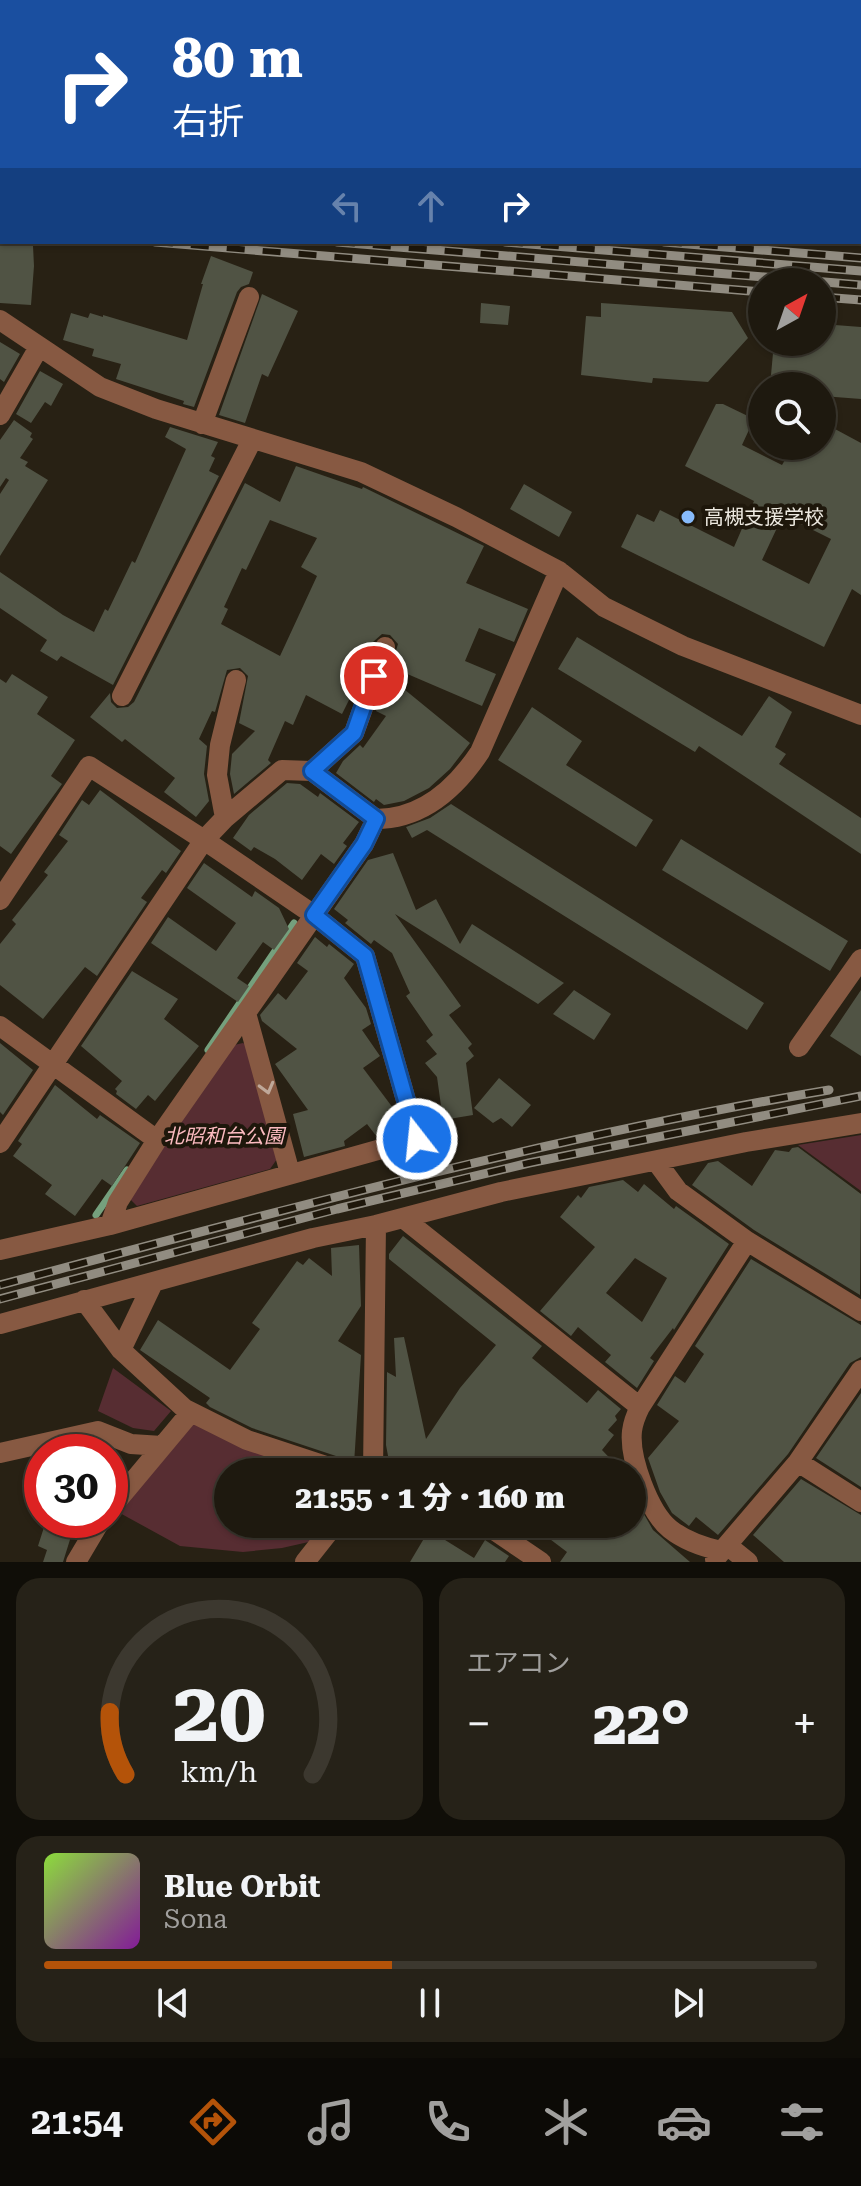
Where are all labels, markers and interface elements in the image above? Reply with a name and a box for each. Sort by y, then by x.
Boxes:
text: 80 m [172,25,303,91]
icon: right [40,32,144,136]
text: 右折 [172,101,244,143]
icon: left [325,184,369,228]
icon: ahead [409,184,453,228]
icon: right [493,184,537,228]
north arrow [748,268,836,356]
map controls [748,268,836,460]
button: search [748,372,836,460]
place label: 高槻支援学校 [704,505,824,529]
marker: 高槻支援学校 [679,508,697,526]
pin [340,642,408,710]
icon: arrive [352,654,396,698]
one-way arrow [258,1081,274,1095]
position arrow [375,1097,459,1181]
park label: 北昭和台公園 [164,1124,287,1148]
speed limit sign: 30 [24,1434,128,1538]
text: 21:55 · 1 分 · 160 m [295,1480,565,1515]
text: エアコン [467,1648,571,1678]
text: 20 [173,1664,266,1761]
text: 22° [593,1688,690,1759]
text: − [467,1698,491,1750]
text: + [792,1698,817,1750]
text: km/h [181,1755,258,1789]
text: Blue Orbit [164,1869,320,1904]
text: Sona [164,1904,227,1934]
icon: previous [151,1981,195,2025]
icon: pause [408,1981,452,2025]
icon: next [666,1981,710,2025]
icon: directions [185,2094,241,2150]
icon: music [303,2094,359,2150]
icon: phone [420,2094,476,2150]
icon: climate [538,2094,594,2150]
icon: car [656,2094,712,2150]
icon: filters [774,2094,830,2150]
text: 21:54 [31,2101,123,2143]

